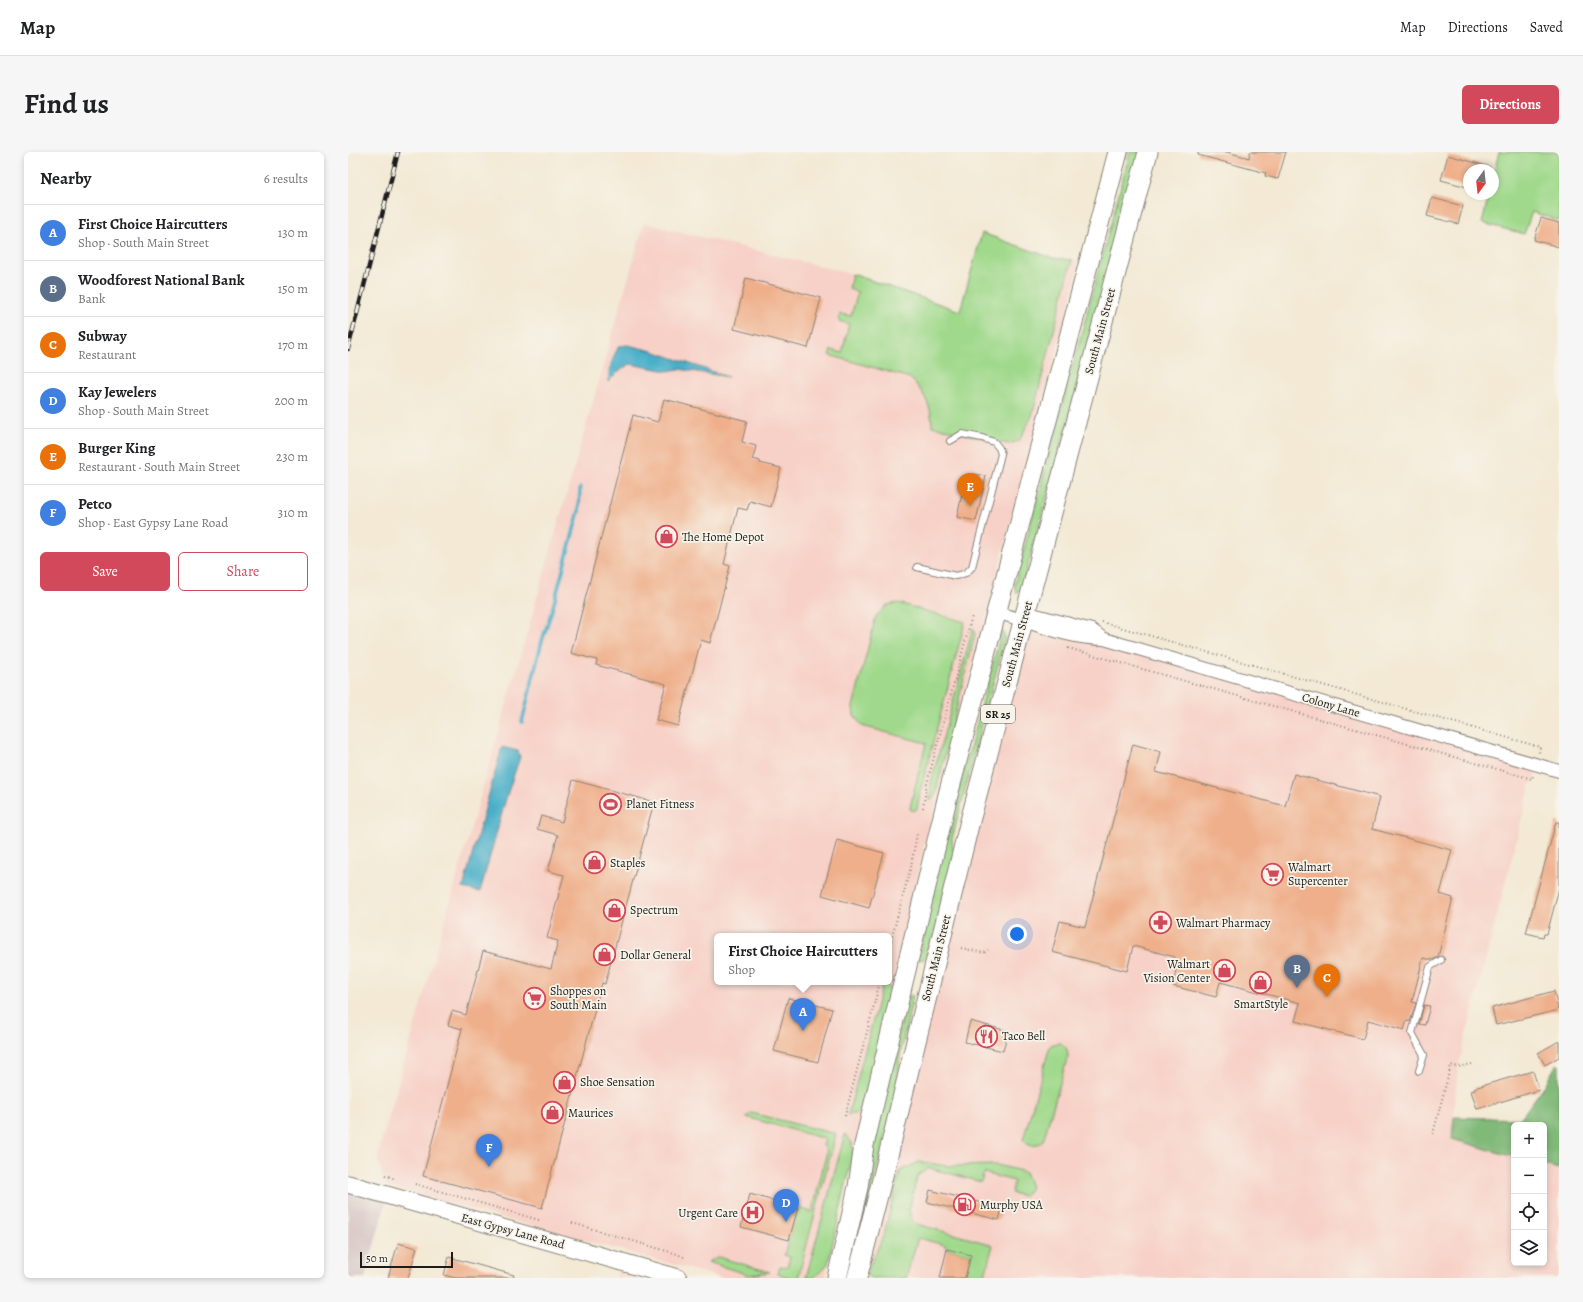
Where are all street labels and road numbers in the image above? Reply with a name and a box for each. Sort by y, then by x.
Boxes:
street label: South Main Street [1081,286,1119,376]
street label: South Main Street [998,599,1036,689]
street label: Colony Lane [1300,689,1362,721]
road number: SR 25 [981,705,1015,723]
street label: South Main Street [917,913,955,1003]
street label: East Gypsy Lane Road [459,1209,567,1253]

